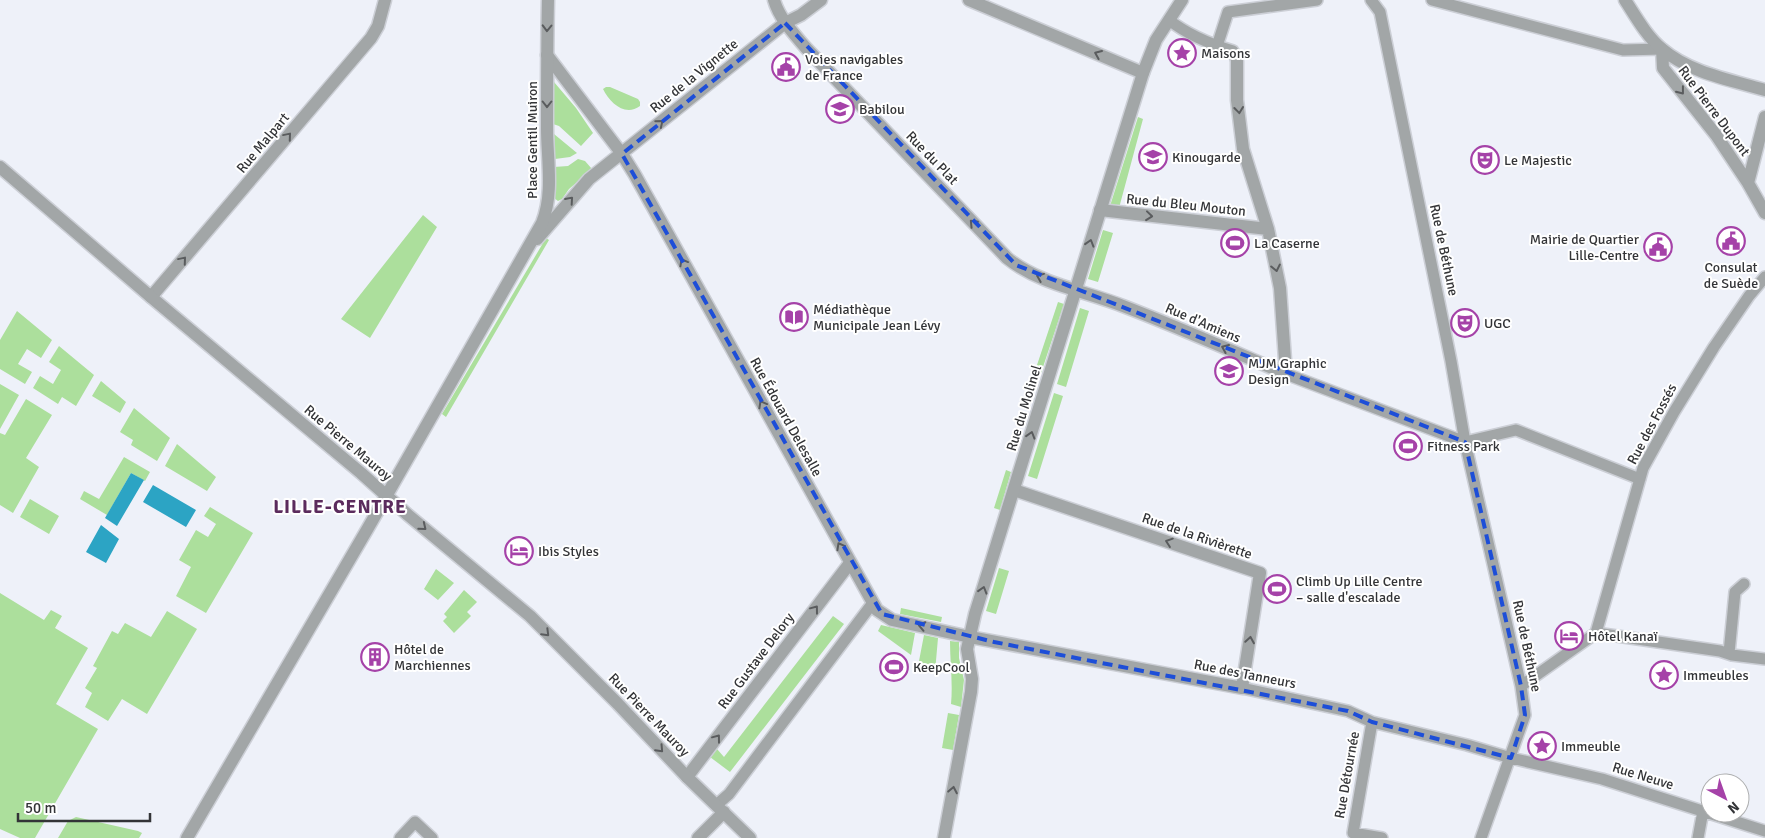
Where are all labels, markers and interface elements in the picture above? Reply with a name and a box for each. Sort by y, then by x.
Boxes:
one-way arrow [542,24,553,32]
street label: Rue de la Vignette [647,35,741,117]
place icon: Maisons [1167,38,1197,68]
place label: Maisons [1201,45,1250,62]
one-way arrow [1094,49,1103,60]
place label: Voies navigables de France [805,51,903,84]
public building icon: Voies navigables de France [771,52,801,82]
street label: Rue Pierre Dupont [1675,62,1754,160]
street label: Place Gentil Muiron [524,81,541,199]
one-way arrow [1676,86,1685,95]
school or university icon: Babilou [825,94,855,124]
one-way arrow [542,100,552,108]
place label: Babilou [859,101,905,118]
one-way arrow [1233,106,1244,114]
street label: Rue Malpart [233,109,293,176]
one-way arrow [654,121,663,129]
street label: Rue du Plat [902,128,962,188]
one-way arrow [282,133,291,142]
school or university icon: Kinougarde [1138,142,1168,172]
theatre icon: Le Majestic [1470,145,1500,175]
place label: Kinougarde [1172,149,1241,166]
place label: Le Majestic [1504,152,1572,169]
street label: Rue du Bleu Mouton [1125,190,1247,220]
one-way arrow [564,197,573,206]
street label: Rue de Béthune [1426,202,1462,298]
one-way arrow [1145,210,1153,221]
one-way arrow [970,219,979,228]
public building icon: Consulat de Suède [1716,226,1746,256]
sports icon: La Caserne [1220,228,1250,258]
place label: Mairie de Quartier Lille-Centre [1530,231,1640,264]
public building icon: Mairie de Quartier Lille-Centre [1643,232,1673,262]
place label: La Caserne [1254,235,1320,252]
one-way arrow [1085,239,1095,248]
one-way arrow [177,257,186,266]
one-way arrow [679,258,689,267]
place label: Consulat de Suède [1704,259,1758,292]
one-way arrow [1270,263,1280,272]
one-way arrow [1036,272,1044,282]
street label: Rue d'Amiens [1163,299,1243,347]
place label: Médiathèque Municipale Jean Lévy [813,301,941,334]
library icon: Médiathèque Municipale Jean Lévy [779,302,809,332]
theatre icon: UGC [1450,308,1480,338]
place label: UGC [1484,315,1511,332]
one-way arrow [1221,344,1230,355]
street label: Rue Édouard Delesalle [746,354,826,480]
place label: MJM Graphic Design [1248,355,1327,388]
school or university icon: MJM Graphic Design [1214,356,1244,386]
street label: Rue du Molinel [1003,363,1045,453]
street label: Rue des Fossés [1624,381,1680,467]
one-way arrow [758,400,768,409]
street label: Rue Pierre Mauroy [301,401,396,485]
one-way arrow [1025,431,1035,440]
sports icon: Fitness Park [1393,431,1423,461]
place label: Fitness Park [1427,438,1500,455]
district label: LILLE-CENTRE [273,495,407,519]
street label: Rue de la Rivièrette [1140,509,1254,563]
one-way arrow [417,522,426,531]
hotel icon: Ibis Styles [504,536,534,566]
one-way arrow [1166,538,1174,548]
one-way arrow [837,542,847,551]
place label: Ibis Styles [538,543,599,560]
place label: Climb Up Lille Centre – salle d'escalade [1296,573,1422,606]
sports icon: Climb Up Lille Centre – salle d'escalade [1262,574,1292,604]
one-way arrow [977,587,987,595]
street label: Rue de Béthune [1509,598,1545,694]
one-way arrow [809,606,817,615]
street label: Rue Gustave Delory [714,609,798,712]
hotel icon: Hôtel Kanaï [1554,621,1584,651]
one-way arrow [918,622,926,632]
one-way arrow [540,627,549,636]
place label: Hôtel Kanaï [1588,628,1658,645]
one-way arrow [1244,635,1254,644]
place label: Hôtel de Marchiennes [394,641,471,674]
building icon: Hôtel de Marchiennes [360,642,390,672]
sports icon: KeepCool [879,652,909,682]
street label: Rue des Tanneurs [1193,656,1297,692]
place label: KeepCool [913,659,970,676]
place icon: Immeubles [1649,660,1679,690]
place label: Immeubles [1683,667,1749,684]
street label: Rue Pierre Mauroy [605,670,693,761]
street label: Rue Détournée [1331,730,1363,820]
place icon: Immeuble [1527,731,1557,761]
one-way arrow [711,735,719,744]
place label: Immeuble [1561,738,1620,755]
one-way arrow [654,743,663,752]
street label: Rue Neuve [1610,759,1676,793]
north arrow [1700,773,1750,823]
one-way arrow [948,786,958,795]
scale bar [18,790,150,822]
text: N [1724,798,1742,817]
text: 50 m [25,799,56,817]

